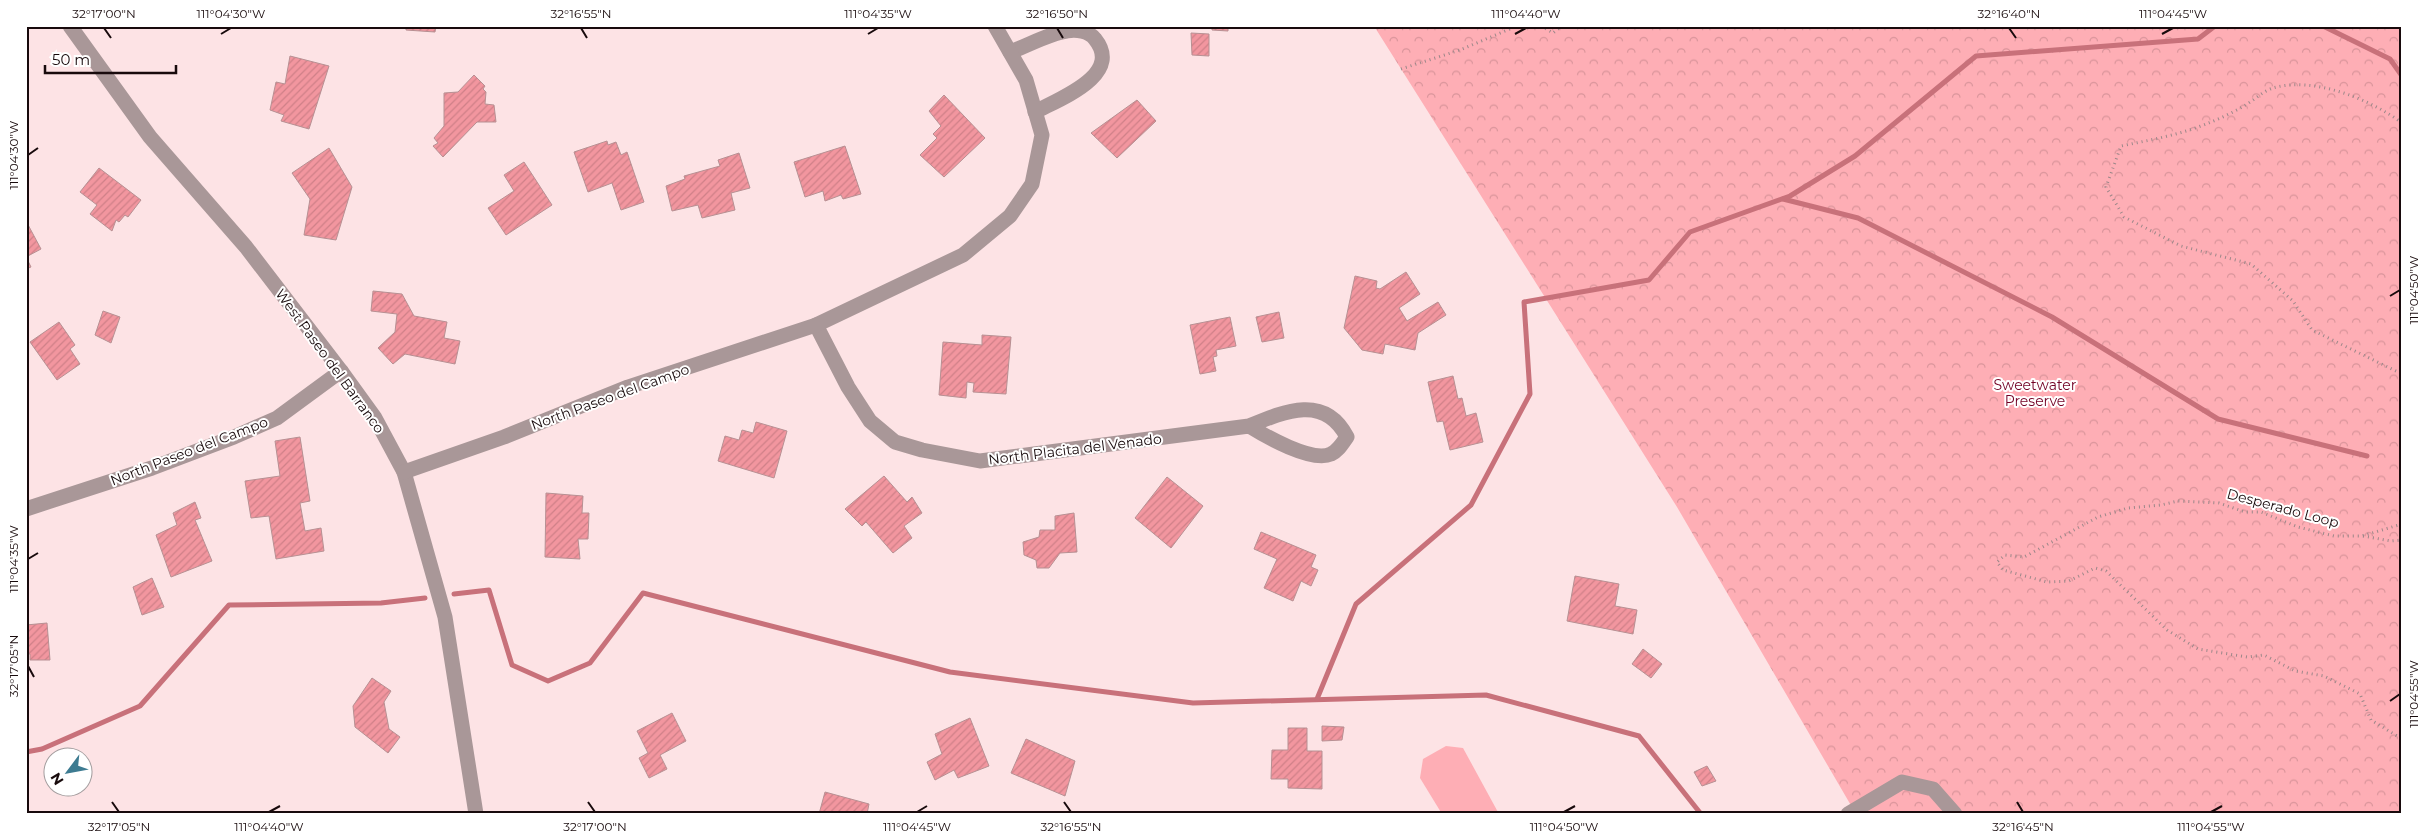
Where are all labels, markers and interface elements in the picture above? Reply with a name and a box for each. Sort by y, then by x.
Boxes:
text: 32°17'00"N [72,6,136,21]
text: 111°04'30"W [197,6,265,21]
text: 32°16'55"N [551,6,611,21]
text: 111°04'35"W [844,6,912,21]
text: 32°16'50"N [1026,6,1088,21]
text: 111°04'40"W [1491,6,1561,21]
text: 32°16'40"N [1978,6,2040,21]
text: 111°04'45"W [2139,6,2207,21]
scale bar [45,42,176,74]
text: 50 m [52,50,90,69]
text: 111°04'30"W [6,121,21,189]
text: 111°04'50"W [2406,256,2421,324]
street label: West Paseo del Barranco [271,285,389,437]
street label: North Paseo del Campo [528,360,692,434]
park label: Sweetwater Preserve [1994,376,2077,410]
street label: North Paseo del Campo [108,413,270,489]
street label: North Placita del Venado [987,429,1163,469]
street label: Desperado Loop [2225,484,2341,532]
text: 111°04'35"W [6,525,21,593]
text: 32°17'05"N [6,635,21,697]
text: 111°04'55"W [2406,660,2421,728]
north arrow [42,748,92,798]
text: N [46,769,68,788]
text: 32°17'05"N [88,819,150,834]
text: 111°04'40"W [234,819,304,834]
text: 32°17'00"N [563,819,627,834]
text: 111°04'45"W [883,819,951,834]
text: 32°16'55"N [1041,819,1101,834]
text: 111°04'50"W [1530,819,1598,834]
text: 32°16'45"N [1992,819,2054,834]
text: 111°04'55"W [2177,819,2245,834]

